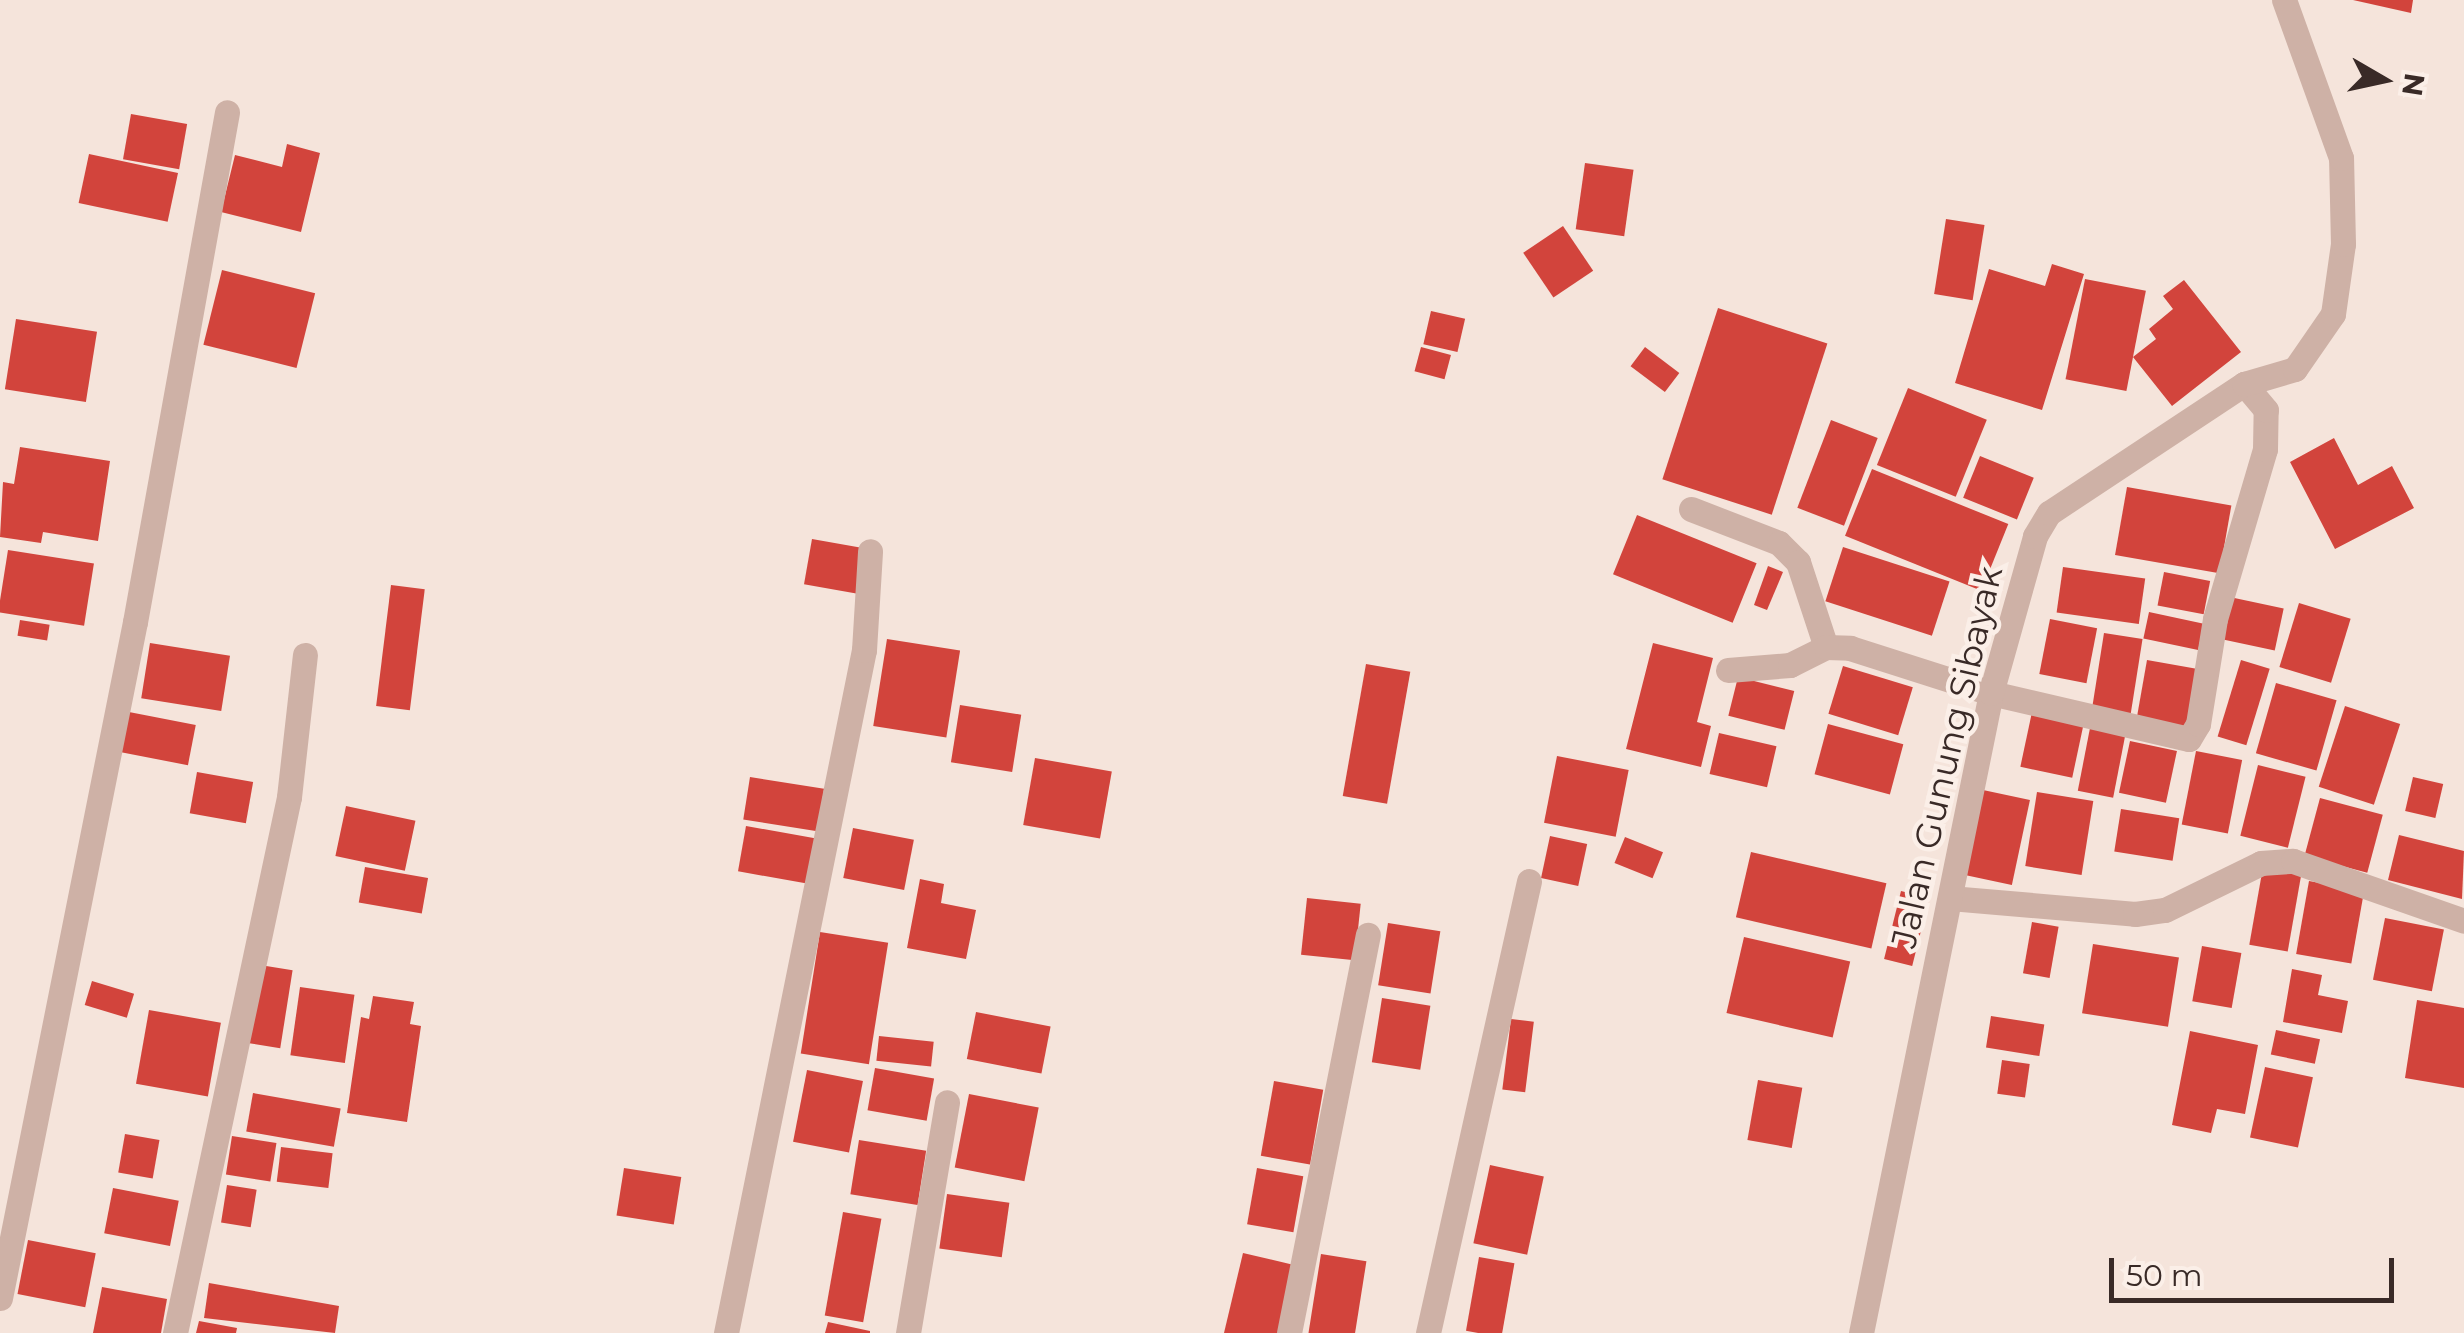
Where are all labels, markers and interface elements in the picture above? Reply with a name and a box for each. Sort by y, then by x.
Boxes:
north arrow [2334,30,2434,130]
text: N [2395,71,2432,99]
street label: Jalan Gunung Sibayak [1883,562,2011,952]
scale bar [2114,1238,2399,1300]
text: 50 m [2126,1257,2203,1294]

